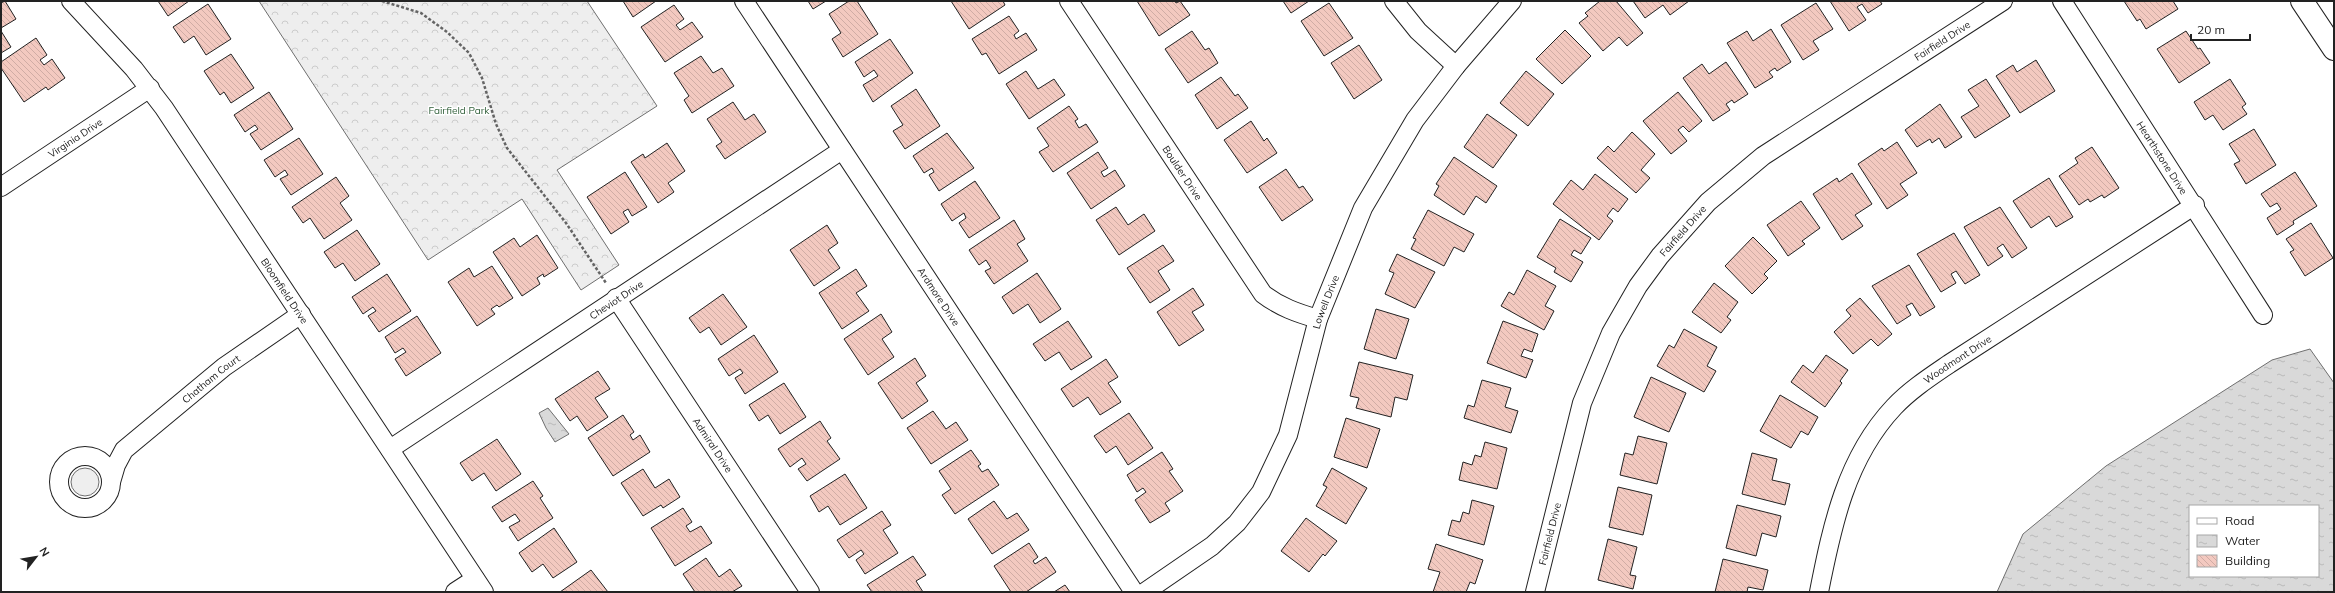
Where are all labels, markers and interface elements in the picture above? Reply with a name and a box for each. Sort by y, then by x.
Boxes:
scale bar [2191,16,2250,42]
street label: Fairfield Drive [1912,18,1973,63]
text: 20 m [2197,22,2225,37]
park label: Fairfield Park [429,104,490,117]
street label: Virginia Drive [46,115,105,160]
street label: Hearthstone Drive [2134,118,2191,197]
street label: Boulder Drive [1160,143,1205,202]
street label: Fairfield Drive [1656,202,1709,259]
street label: Bloomfield Drive [258,256,311,326]
street label: Ardmore Drive [915,265,963,328]
street label: Lowell Drive [1309,273,1342,330]
street label: Cheviot Drive [587,277,645,322]
street label: Woodmont Drive [1921,332,1994,386]
street label: Chatham Court [179,351,243,406]
street label: Admiral Drive [690,415,736,475]
street label: Fairfield Drive [1535,501,1564,566]
legend [2189,505,2319,577]
text: Road [2225,513,2254,528]
text: Water [2225,533,2261,548]
north arrow [16,537,56,577]
text: N [36,545,53,559]
text: Building [2225,553,2270,568]

